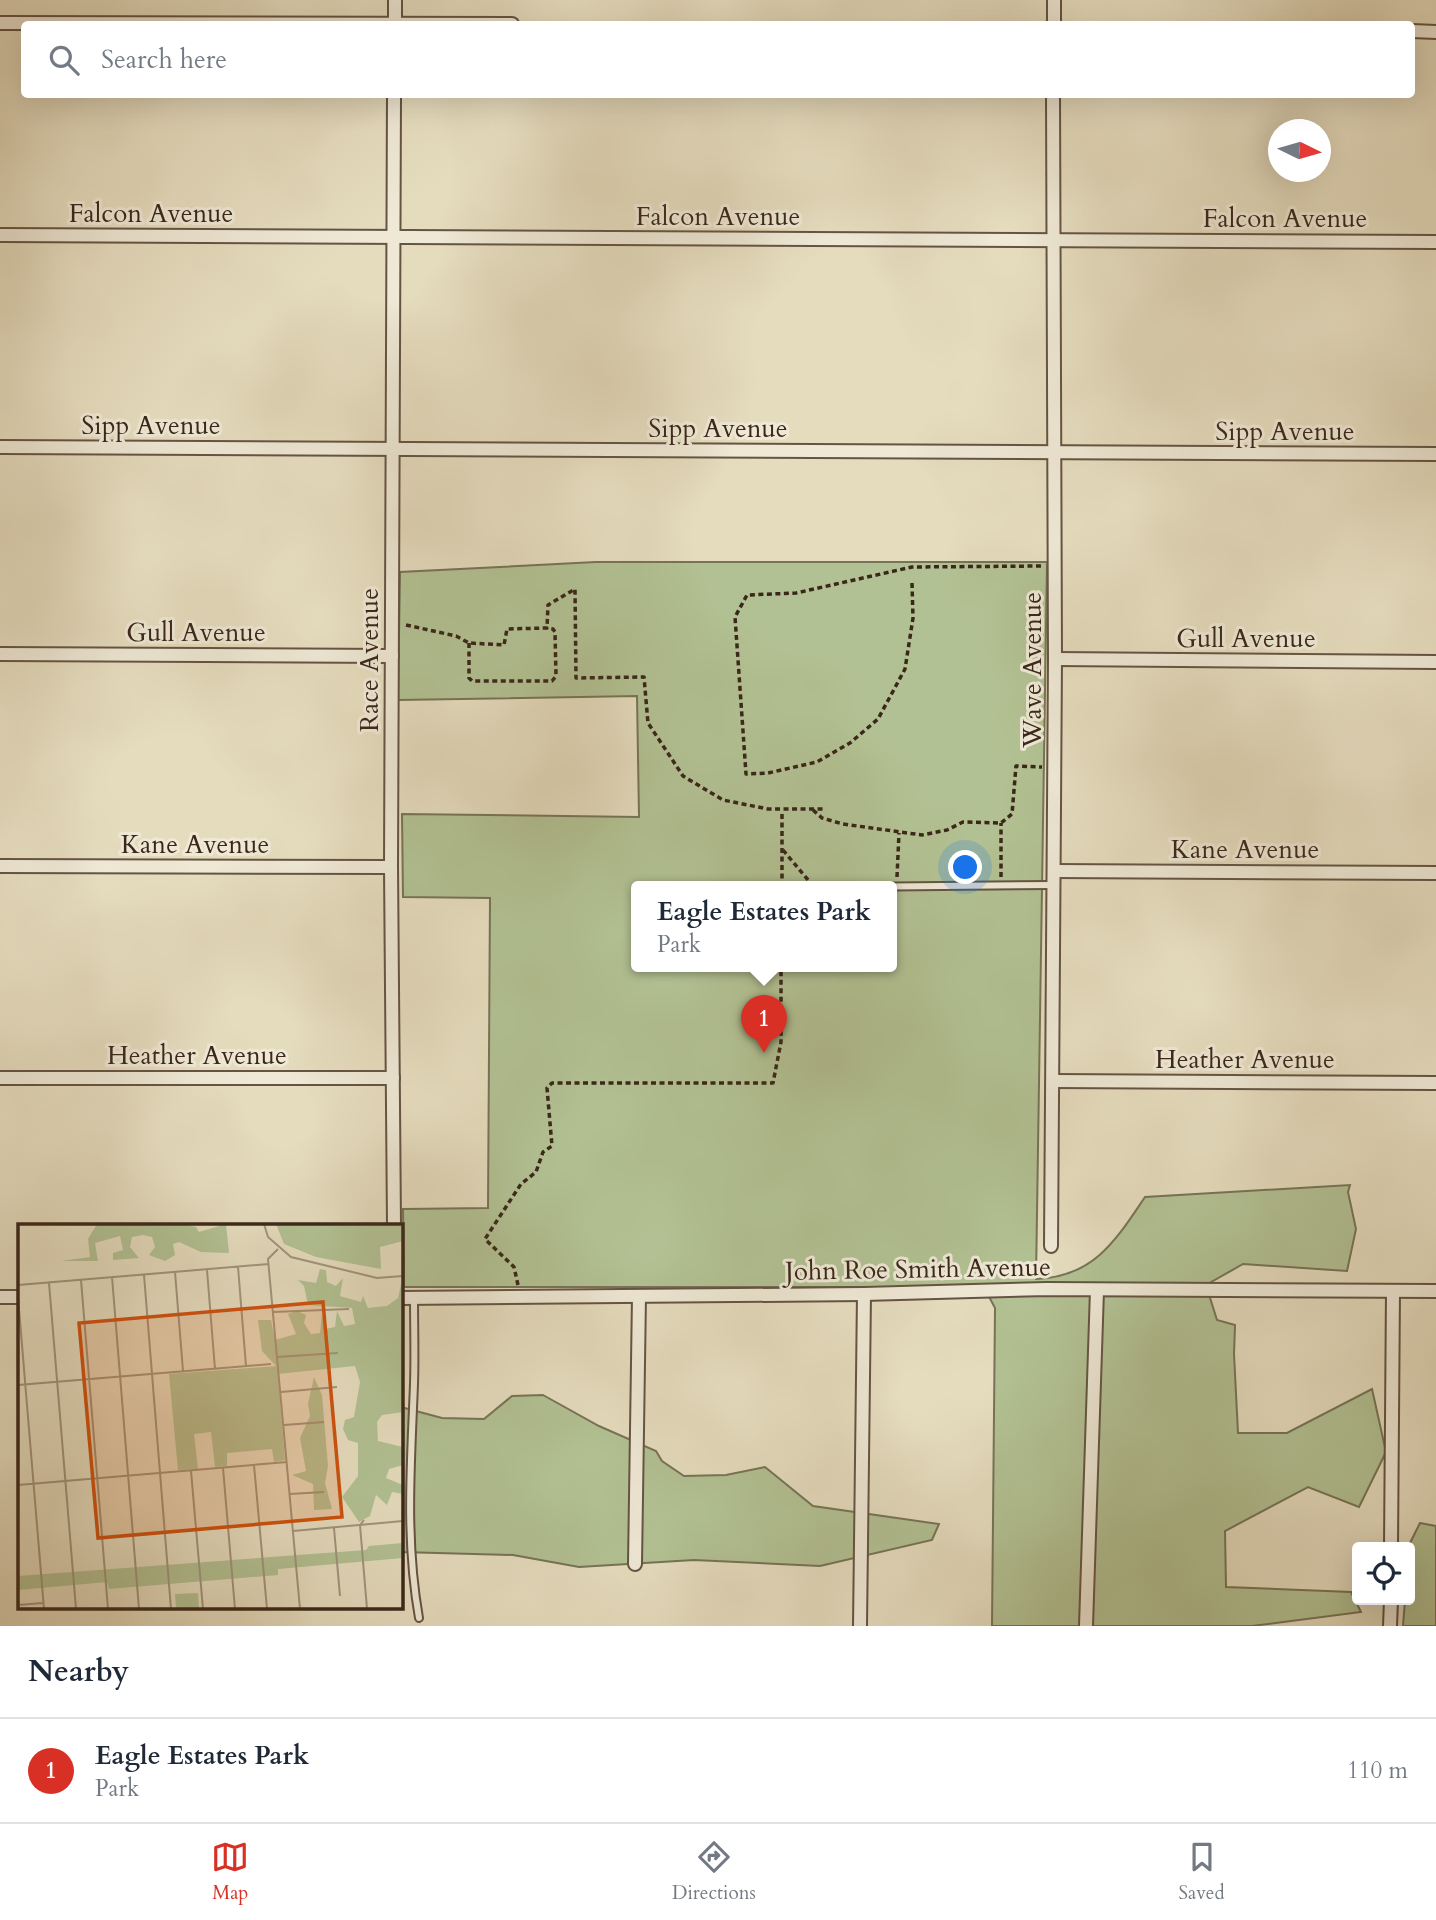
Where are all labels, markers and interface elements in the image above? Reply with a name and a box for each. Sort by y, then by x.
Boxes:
search box [21,21,1415,98]
icon: search [45,41,83,79]
text: Search here [101,42,227,77]
north arrow [1268,119,1331,182]
street label: Falcon Avenue [69,196,233,231]
street label: Falcon Avenue [636,199,800,234]
street label: Falcon Avenue [1203,201,1367,236]
street label: Sipp Avenue [81,408,221,443]
street label: Sipp Avenue [648,411,788,446]
street label: Sipp Avenue [1215,414,1355,449]
street label: Race Avenue [352,588,387,732]
street label: Wave Avenue [1015,592,1050,749]
street label: Gull Avenue [126,615,266,650]
street label: Gull Avenue [1176,621,1316,656]
street label: Kane Avenue [121,827,269,862]
street label: Kane Avenue [1171,832,1319,867]
your location [948,850,982,884]
popup [631,881,897,972]
text: Eagle Estates Park [657,894,871,929]
text: Park [657,929,701,960]
pin: 1 [741,995,787,1053]
street label: Heather Avenue [107,1038,287,1073]
street label: Heather Avenue [1155,1042,1335,1077]
inset map [18,1224,402,1608]
street label: John Roe Smith Avenue [781,1249,1051,1289]
map controls [1352,1542,1415,1605]
button: locate [1352,1542,1415,1605]
text: Nearby [28,1651,129,1692]
text: Eagle Estates Park [95,1738,309,1773]
text: 1 [45,1755,57,1786]
text: 110 m [1347,1755,1408,1786]
text: Park [95,1773,139,1804]
tab: Map [211,1838,249,1906]
tab: Directions [672,1838,756,1906]
tab: Saved [1179,1838,1225,1906]

